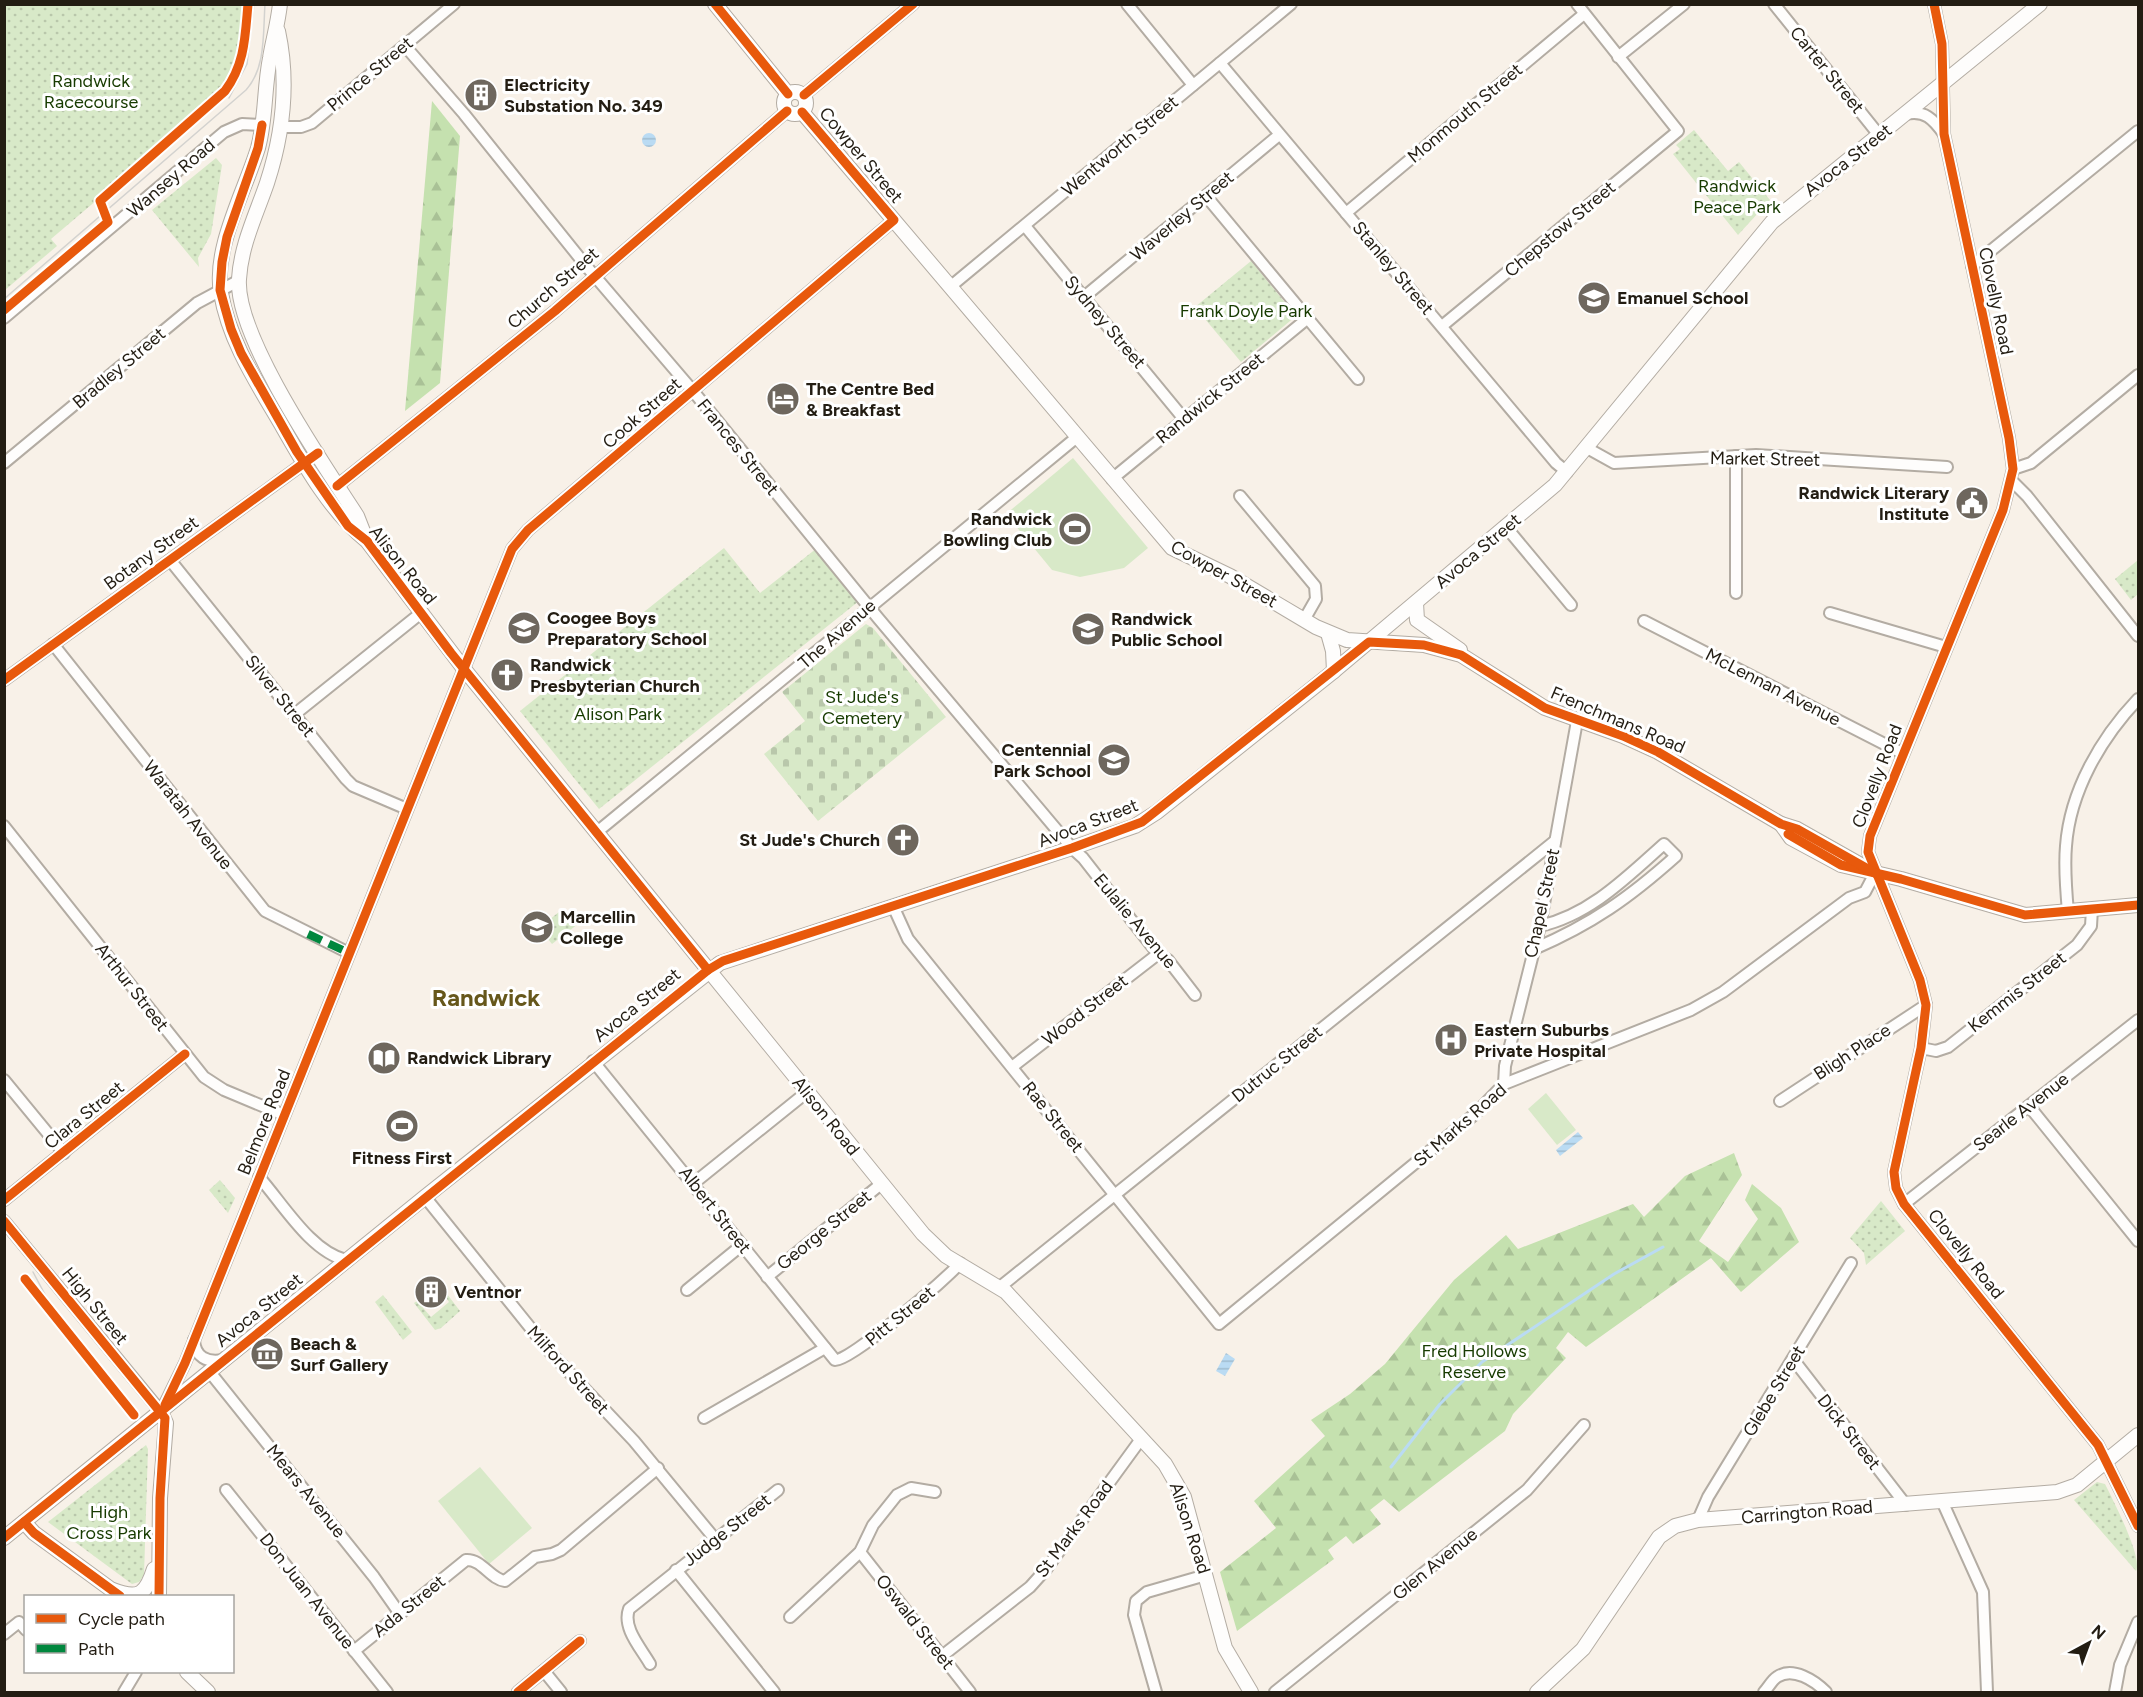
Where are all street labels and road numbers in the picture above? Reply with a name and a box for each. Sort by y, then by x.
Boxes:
street label: Carter Street [1785,22,1869,118]
street label: Prince Street [323,32,417,116]
street label: Monmouth Street [1403,58,1527,167]
street label: Wentworth Street [1057,91,1183,201]
street label: Cowper Street [814,102,908,208]
street label: Avoca Street [1800,119,1896,201]
street label: Wansey Road [123,134,219,222]
street label: Waverley Street [1126,166,1238,266]
street label: Chepstow Street [1500,176,1620,282]
street label: Stanley Street [1348,217,1438,319]
street label: Church Street [503,242,603,334]
street label: Clovelly Road [1974,245,2018,357]
street label: Sydney Street [1060,271,1150,373]
street label: Bradley Street [68,323,170,413]
street label: Randwick Street [1152,348,1269,448]
street label: Cook Street [598,373,686,453]
street label: Frances Street [692,394,784,500]
street label: Market Street [1710,447,1821,471]
street label: Avoca Street [1431,509,1526,593]
street label: Botany Street [99,511,203,595]
street label: Alison Road [365,521,441,609]
street label: Cowper Street [1167,536,1281,612]
street label: The Avenue [794,594,880,674]
street label: McLennan Avenue [1702,643,1844,731]
street label: Silver Street [240,651,320,742]
street label: Frenchmans Road [1547,682,1689,758]
street label: Clovelly Road [1847,721,1907,831]
street label: Waratah Avenue [139,756,237,874]
street label: Avoca Street [1035,794,1141,852]
street label: Chapel Street [1520,846,1564,960]
street label: Eulalie Avenue [1089,869,1181,973]
street label: Arthur Street [91,938,173,1036]
street label: Kemmis Street [1963,947,2071,1037]
street label: Avoca Street [589,963,685,1047]
street label: Wood Street [1038,970,1132,1050]
street label: Bligh Place [1809,1019,1895,1085]
street label: Dutruc Street [1227,1021,1327,1107]
street label: Belmore Road [233,1066,295,1178]
street label: Searle Avenue [1969,1068,2073,1156]
street label: Alison Road [788,1072,864,1160]
street label: Clara Street [40,1076,128,1154]
street label: Rae Street [1018,1077,1088,1157]
street label: St Marks Road [1409,1079,1511,1171]
street label: Albert Street [674,1162,756,1258]
street label: George Street [772,1185,876,1275]
street label: Clovelly Road [1923,1205,2009,1303]
street label: High Street [57,1263,133,1349]
street label: Avoca Street [211,1268,307,1352]
street label: Pitt Street [861,1281,939,1351]
street label: Milford Street [522,1321,614,1419]
street label: Glebe Street [1738,1341,1810,1441]
street label: Dick Street [1813,1390,1885,1474]
street label: Mears Avenue [262,1440,351,1542]
street label: St Marks Road [1030,1476,1118,1582]
street label: Alison Road [1165,1479,1215,1577]
street label: Judge Street [679,1489,775,1571]
street label: Carrington Road [1740,1495,1874,1529]
street label: Glen Avenue [1388,1523,1482,1605]
street label: Don Juan Avenue [255,1529,359,1654]
street label: Ada Street [368,1570,450,1642]
street label: Oswald Street [871,1570,959,1674]

